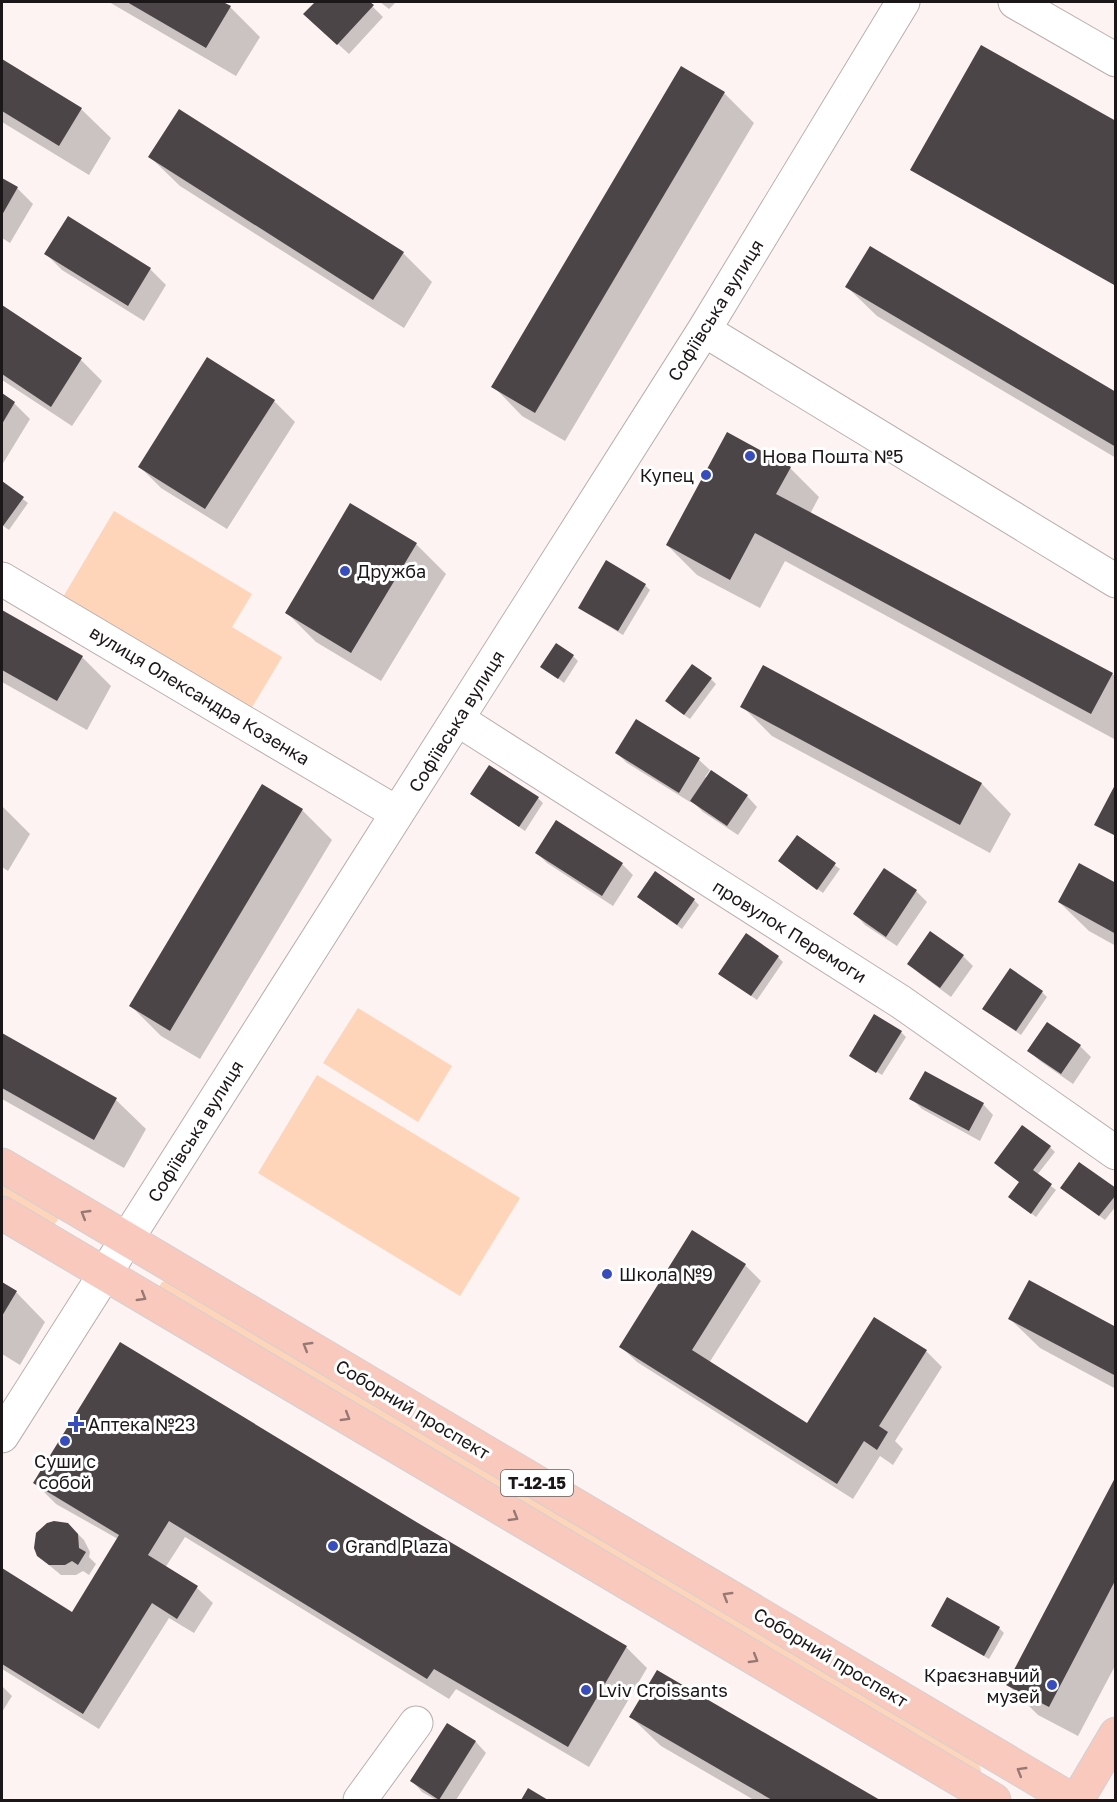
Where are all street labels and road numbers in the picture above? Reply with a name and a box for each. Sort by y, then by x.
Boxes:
street label: Софіївська вулиця [662,235,768,385]
street label: вулиця Олександра Козенка [86,620,314,770]
street label: Софіївська вулиця [403,646,509,796]
street label: провулок Перемоги [709,875,871,987]
street label: Софіївська вулиця [142,1056,248,1206]
street label: Соборний проспект [332,1354,494,1464]
road number: Т-12-15 [501,1470,573,1496]
street label: Соборний проспект [750,1602,912,1712]

